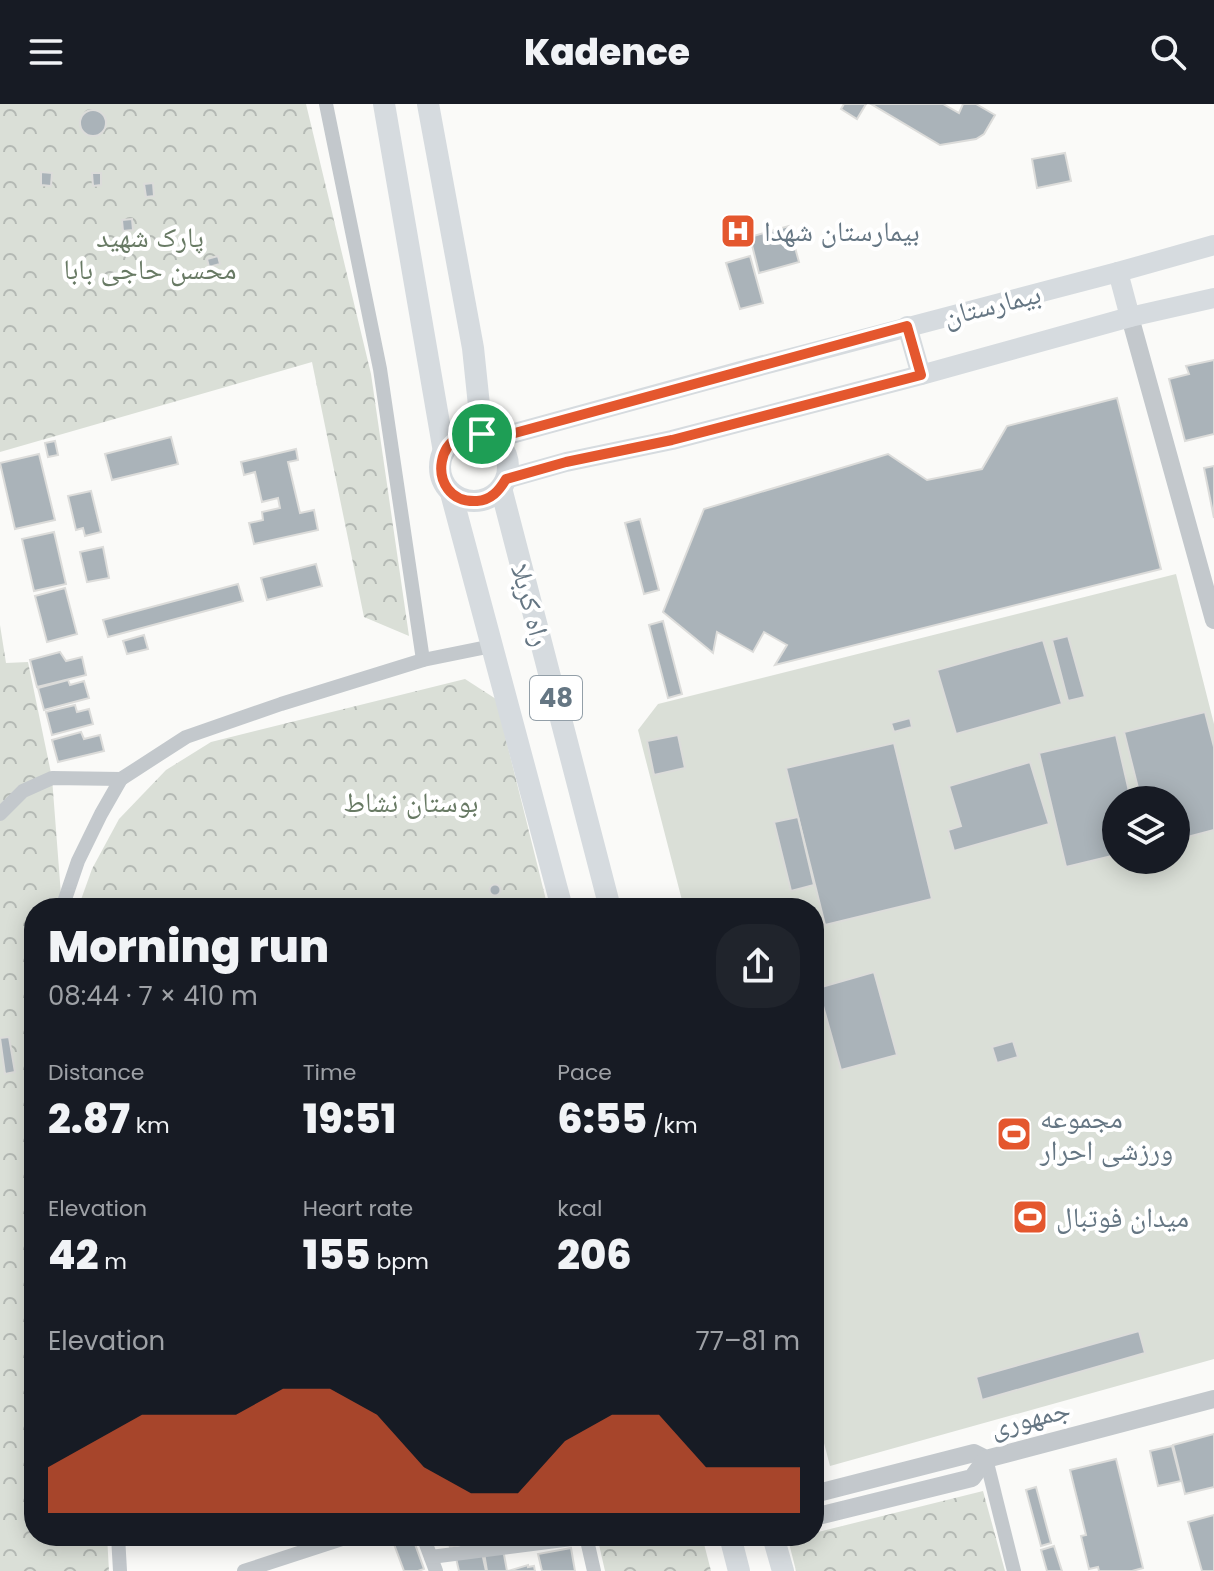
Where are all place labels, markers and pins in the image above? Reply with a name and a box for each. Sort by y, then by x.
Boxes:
hospital icon: بیمارستان شهدا [719,212,757,250]
place label: بیمارستان شهدا [764,212,920,251]
pin [448,400,516,468]
place label: مجموعه ورزشی احرار [1039,1099,1173,1170]
sports icon: مجموعه ورزشی احرار [995,1115,1033,1153]
sports icon: میدان فوتبال [1011,1198,1049,1236]
place label: میدان فوتبال [1056,1198,1189,1237]

